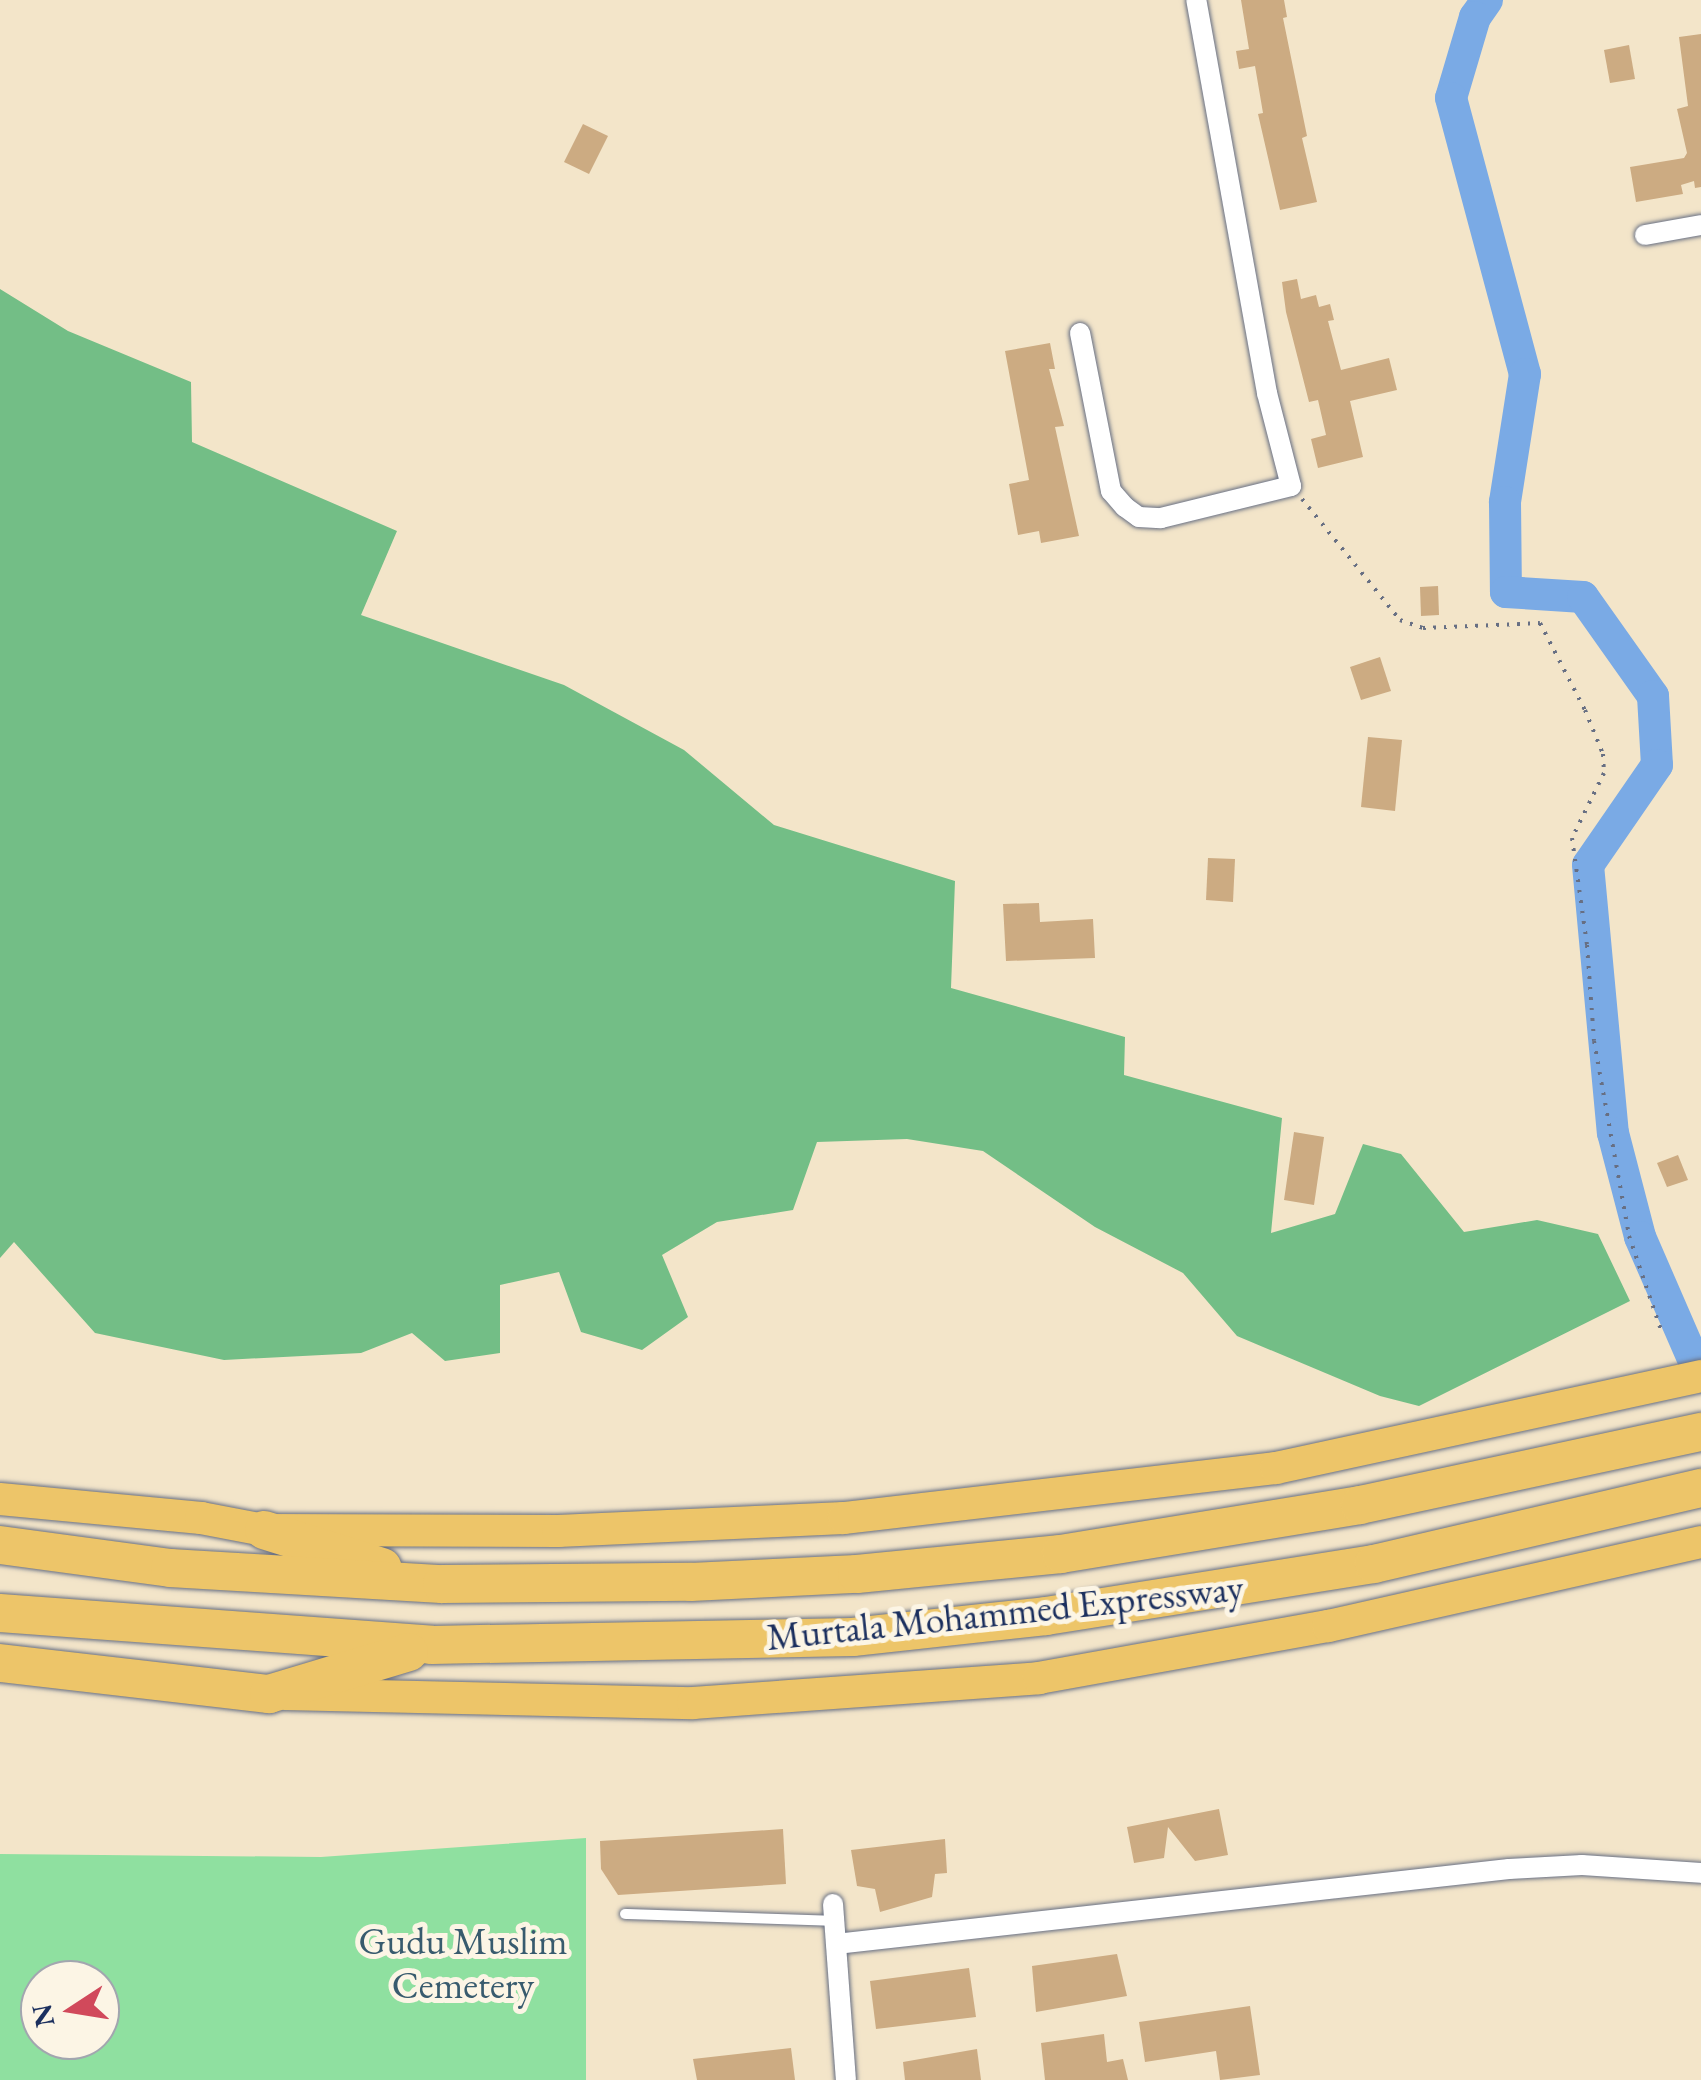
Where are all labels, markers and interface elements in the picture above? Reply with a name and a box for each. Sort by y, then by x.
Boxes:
street label: Murtala Mohammed Expressway [764,1564,1246,1660]
park label: Gudu Muslim Cemetery [358,1918,568,2008]
north arrow [20,1960,120,2060]
text: N [23,2001,63,2031]

